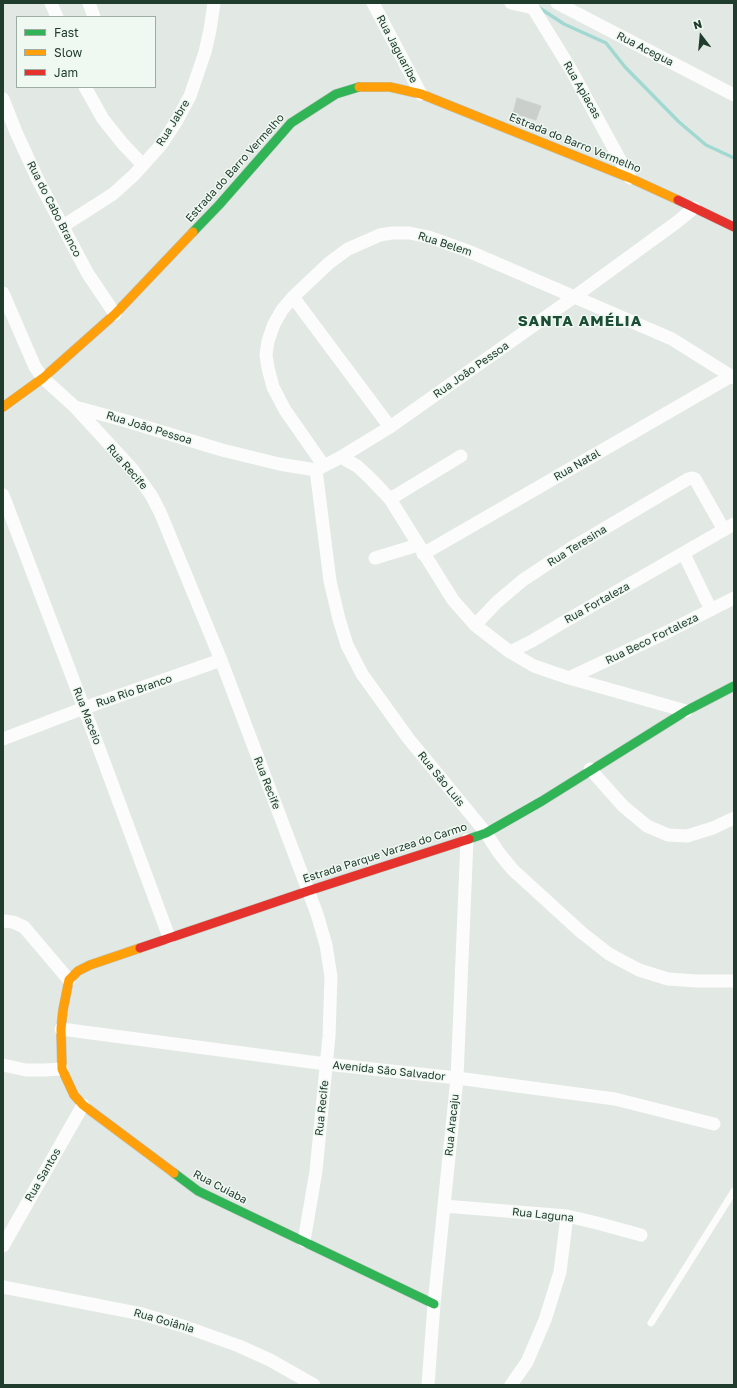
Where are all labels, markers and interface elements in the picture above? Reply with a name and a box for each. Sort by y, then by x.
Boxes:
street label: Rua Jaguaribe [374,13,420,85]
legend [16,16,156,88]
north arrow [681,16,721,56]
text: N [692,17,703,31]
text: Fast [54,25,79,40]
street label: Rua Acegua [614,29,676,69]
text: Slow [54,45,82,60]
street label: Rua Apiacas [560,59,604,121]
text: Jam [54,65,78,80]
street label: Rua Jabre [153,97,193,149]
street label: Estrada do Barro Vermelho [507,110,643,176]
street label: Estrada do Barro Vermelho [183,111,287,225]
street label: Rua do Cabo Branco [24,159,84,259]
street label: Rua Belem [416,229,474,259]
district label: SANTA AMÉLIA [518,312,642,330]
street label: Rua João Pessoa [431,339,511,401]
street label: Rua João Pessoa [104,409,194,447]
street label: Rua Recife [104,442,150,492]
street label: Rua Natal [551,446,603,484]
street label: Rua Teresina [545,523,609,569]
street label: Rua Fortaleza [562,580,632,626]
street label: Rua Beco Fortaleza [603,611,701,667]
street label: Rua Rio Branco [94,672,174,710]
street label: Rua Maceio [70,685,104,747]
street label: Rua São Luis [415,749,467,809]
street label: Rua Recife [251,755,283,811]
street label: Estrada Parque Varzea do Carmo [301,820,469,886]
street label: Avenida São Salvador [332,1059,446,1083]
street label: Rua Recife [313,1080,331,1136]
street label: Rua Aracaju [442,1093,462,1157]
street label: Rua Santos [22,1146,64,1204]
street label: Rua Cuiaba [191,1167,249,1207]
street label: Rua Laguna [512,1205,574,1225]
street label: Rua Goiânia [132,1306,196,1336]

